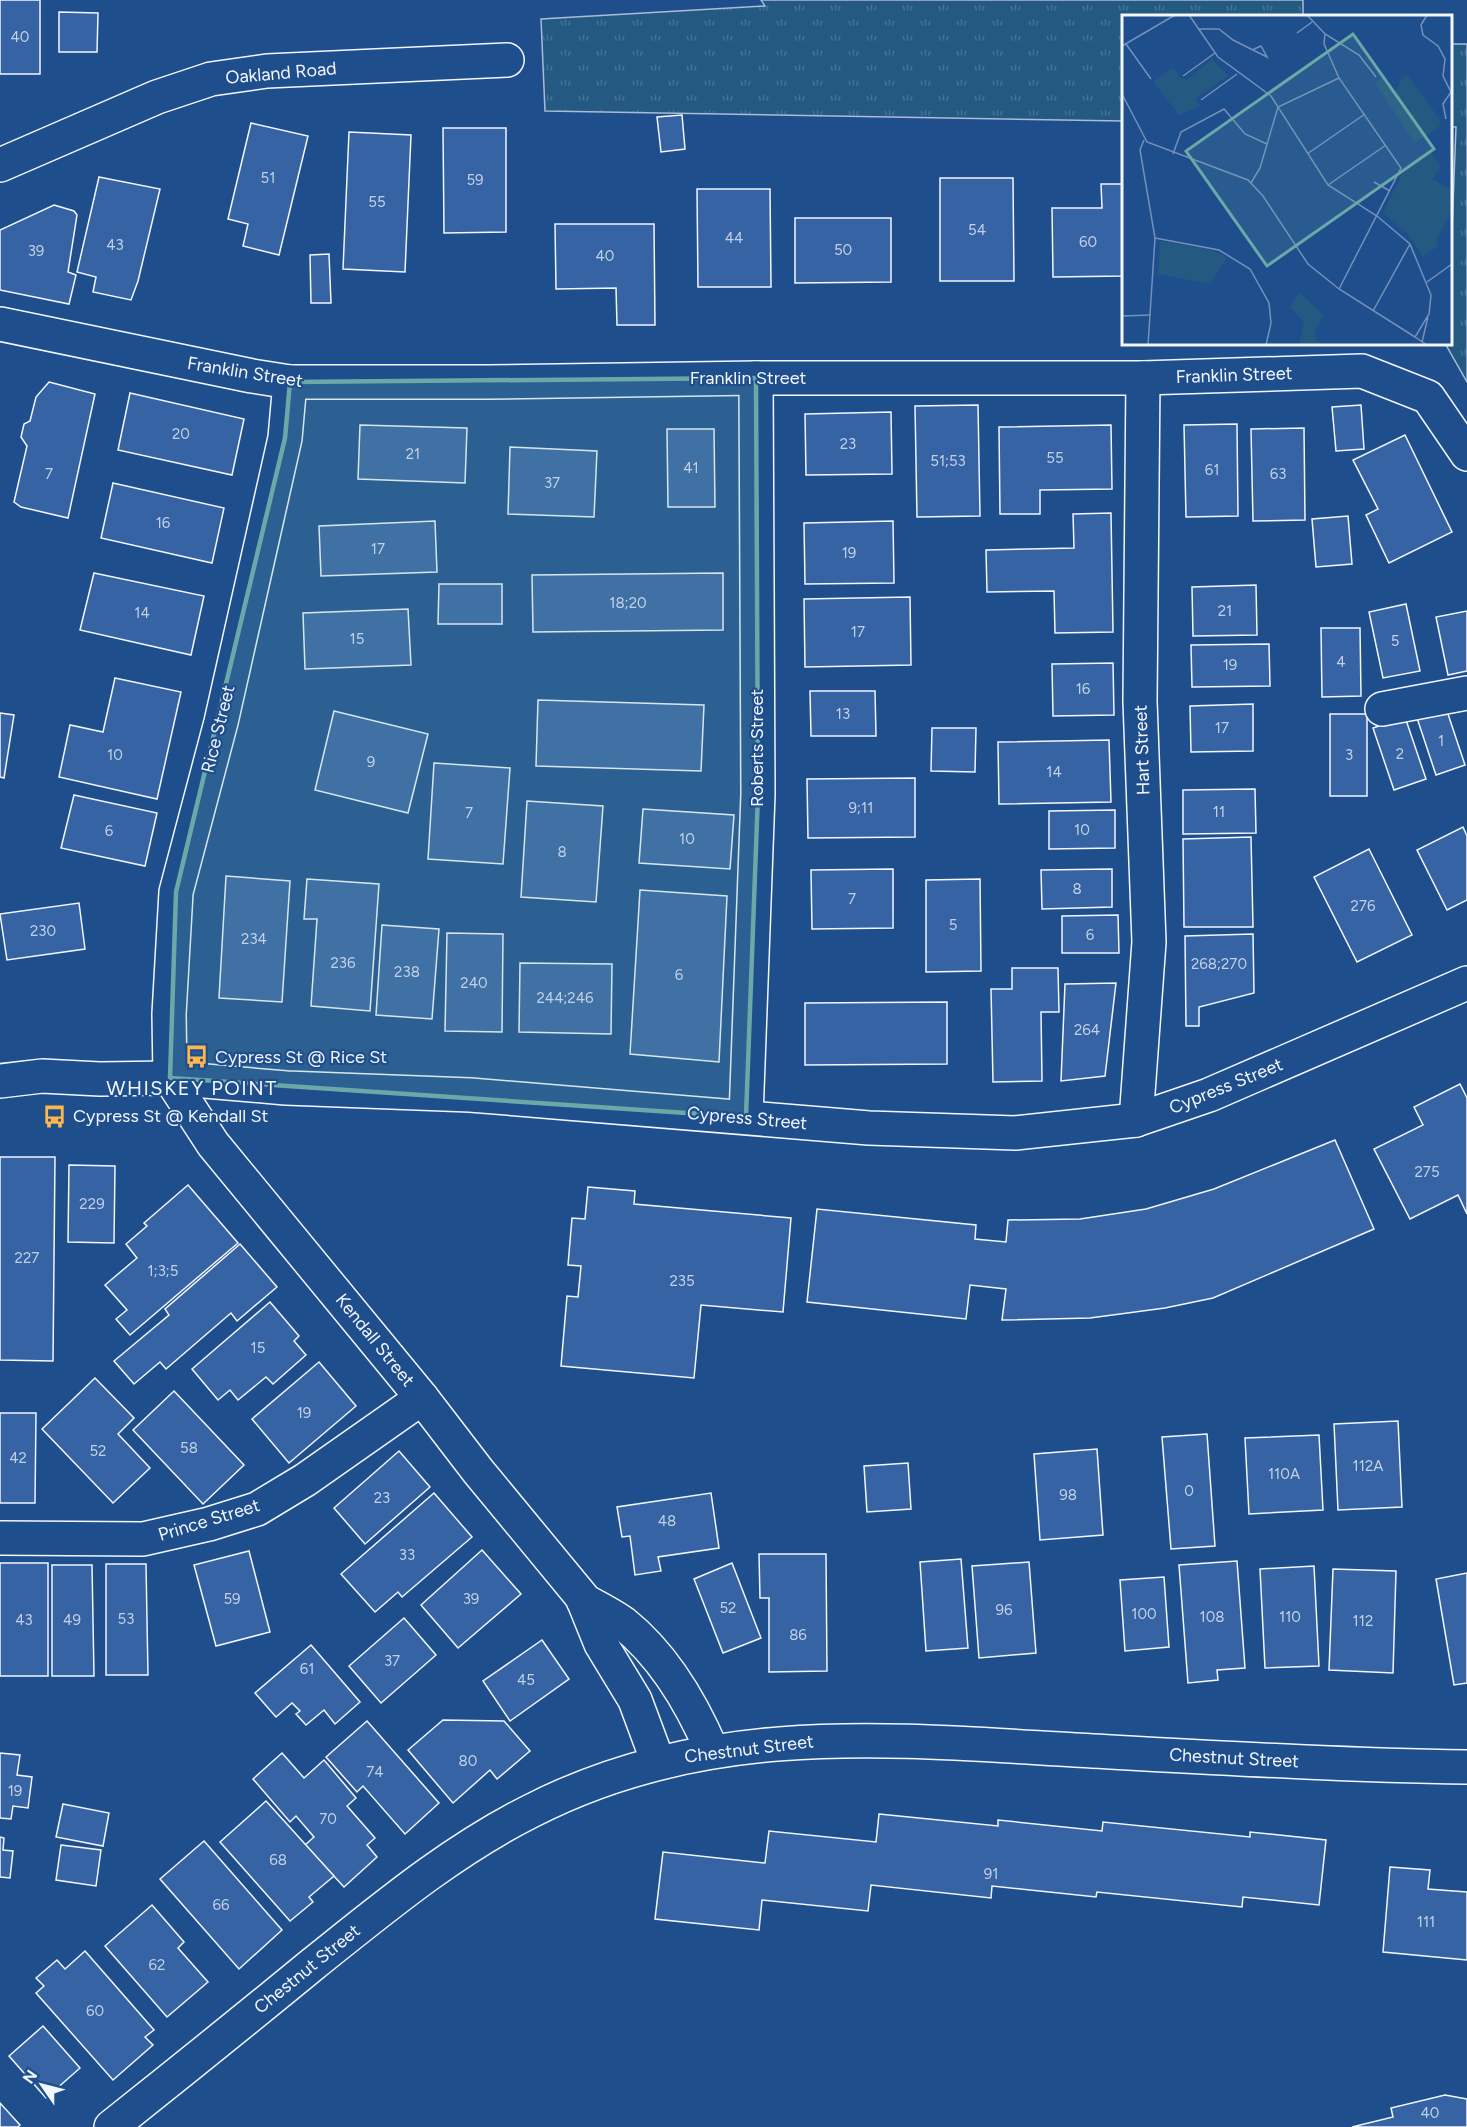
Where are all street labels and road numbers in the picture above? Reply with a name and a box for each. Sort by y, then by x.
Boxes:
street label: Oakland Road [225,57,337,89]
street label: Franklin Street [186,352,305,392]
street label: Franklin Street [1175,362,1293,388]
street label: Franklin Street [690,367,807,389]
street label: Rice Street [196,683,240,775]
street label: Roberts Street [746,689,768,807]
street label: Hart Street [1129,704,1155,796]
street label: Cypress Street [1166,1053,1286,1119]
street label: Cypress Street [686,1102,808,1134]
street label: Kendall Street [331,1289,419,1391]
street label: Prince Street [156,1494,263,1546]
street label: Chestnut Street [683,1730,815,1768]
street label: Chestnut Street [1169,1744,1300,1772]
street label: Chestnut Street [250,1919,365,2018]

